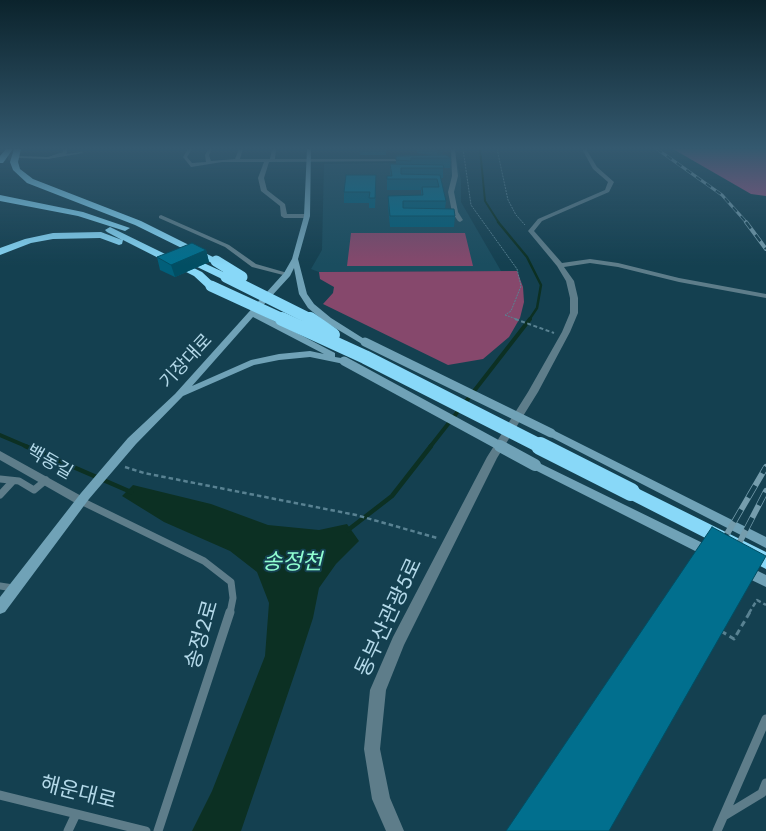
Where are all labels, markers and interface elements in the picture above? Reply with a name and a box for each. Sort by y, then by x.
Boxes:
street label: 기장대로 [157,330,217,394]
street label: 백동길 [22,441,76,485]
water label: 송정천 [262,551,322,577]
street label: 동부산관광5로 [352,555,428,681]
street label: 송정2로 [181,598,225,672]
street label: 해운대로 [37,772,119,816]

